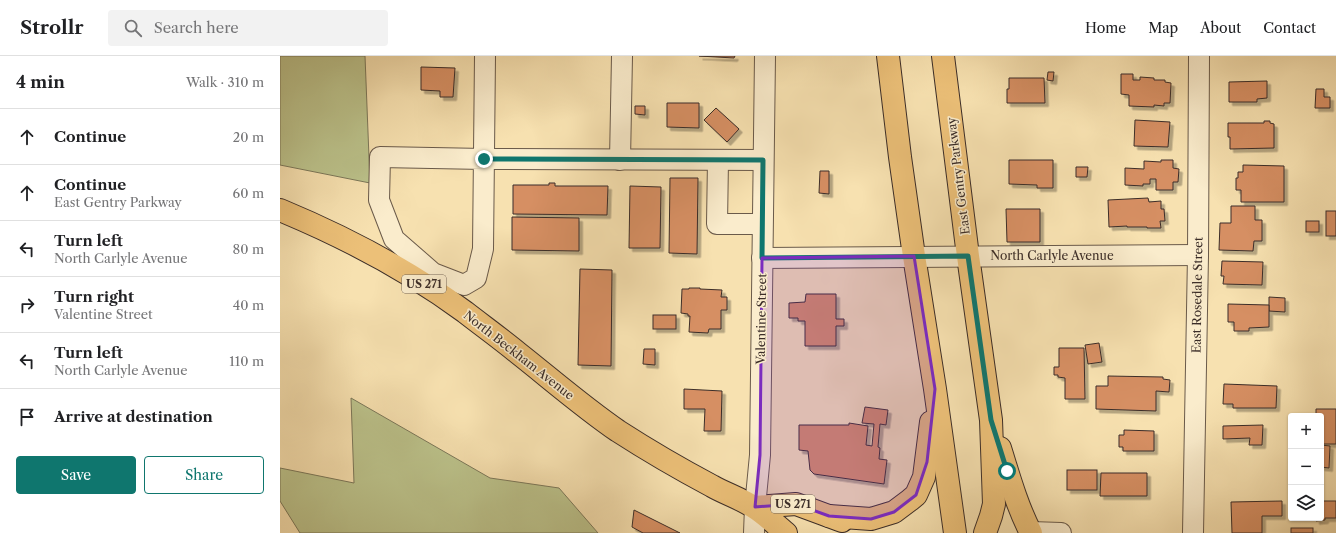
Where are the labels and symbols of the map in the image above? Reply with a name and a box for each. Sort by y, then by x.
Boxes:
street label: East Gentry Parkway [943,116,973,235]
route end [475,150,493,168]
street label: East Rosedale Street [1188,236,1206,353]
street label: North Carlyle Avenue [990,248,1114,263]
street label: Valentine Street [753,273,769,366]
road number: US 271 [402,275,446,293]
street label: North Beckham Avenue [461,307,577,403]
route start [998,462,1016,480]
road number: US 271 [771,495,815,513]

